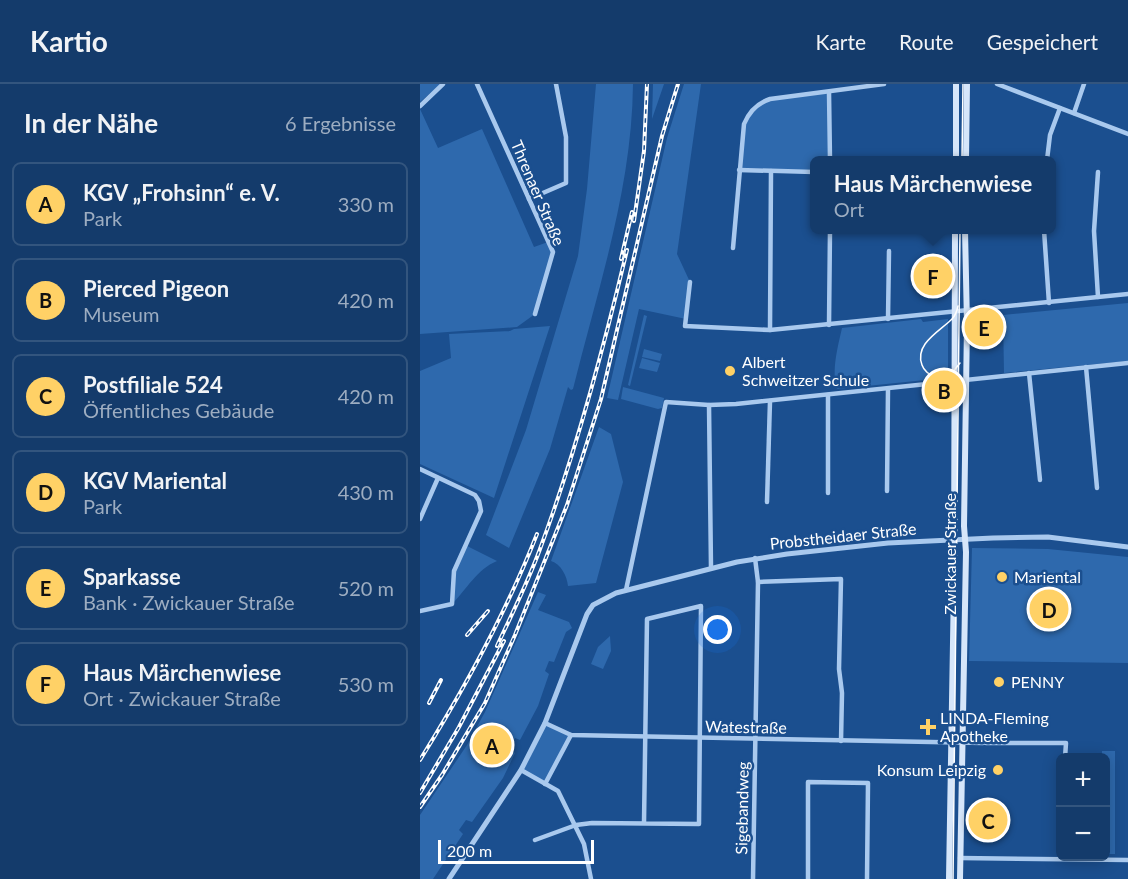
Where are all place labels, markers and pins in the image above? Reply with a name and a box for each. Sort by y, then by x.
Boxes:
pin: F [914,254,952,298]
pin: E [964,304,1004,350]
place label: Albert Schweitzer Schule [742,352,869,389]
marker: Albert Schweitzer Schule [723,364,737,378]
pin: B [924,368,964,412]
place label: Mariental [1014,567,1081,586]
marker: Mariental [995,570,1009,584]
pin: D [1030,586,1068,632]
place label: PENNY [1011,672,1064,691]
marker: PENNY [992,675,1006,689]
place label: LINDA-Fleming Apotheke [940,708,1049,745]
marker: LINDA-Fleming Apotheke [921,720,935,734]
pin: A [472,722,512,768]
place label: Konsum Leipzig [877,760,986,779]
marker: Konsum Leipzig [991,763,1005,777]
pin: C [968,798,1008,842]

